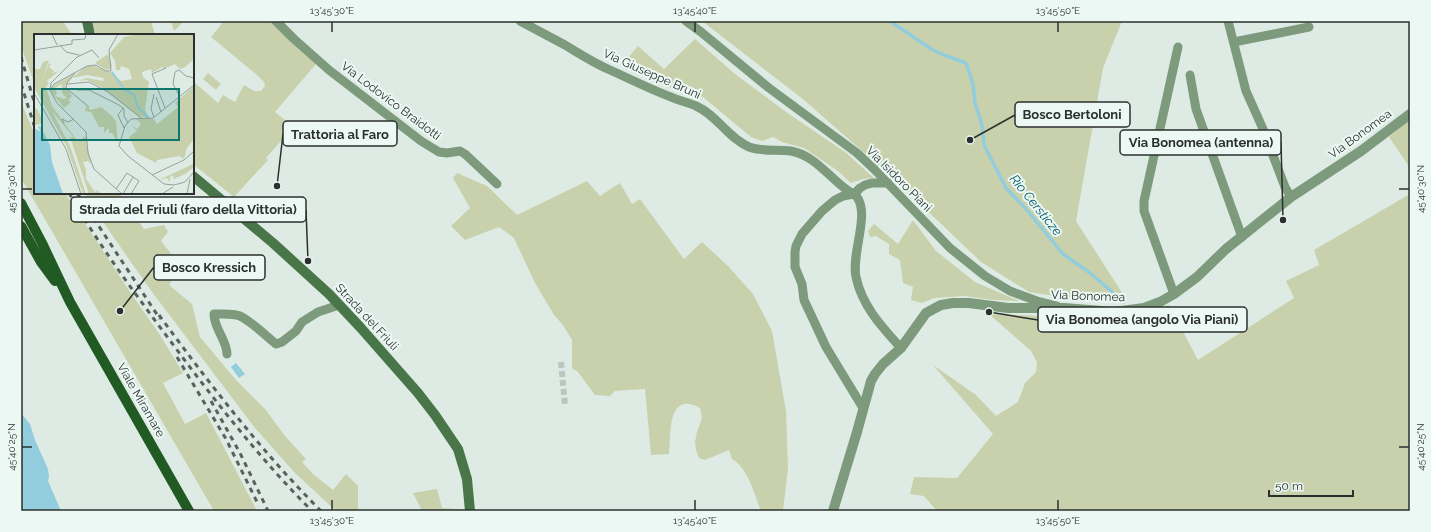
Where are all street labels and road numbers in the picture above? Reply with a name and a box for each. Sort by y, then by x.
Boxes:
street label: Via Giuseppe Bruni [601,46,703,102]
street label: Via Lodovico Braidotti [338,59,444,143]
street label: Via Bonomea [1326,107,1394,161]
street label: Via Isidoro Piani [863,143,935,215]
street label: Strada del Friuli [333,281,401,353]
street label: Via Bonomea [1051,288,1125,304]
street label: Viale Miramare [114,360,168,440]

